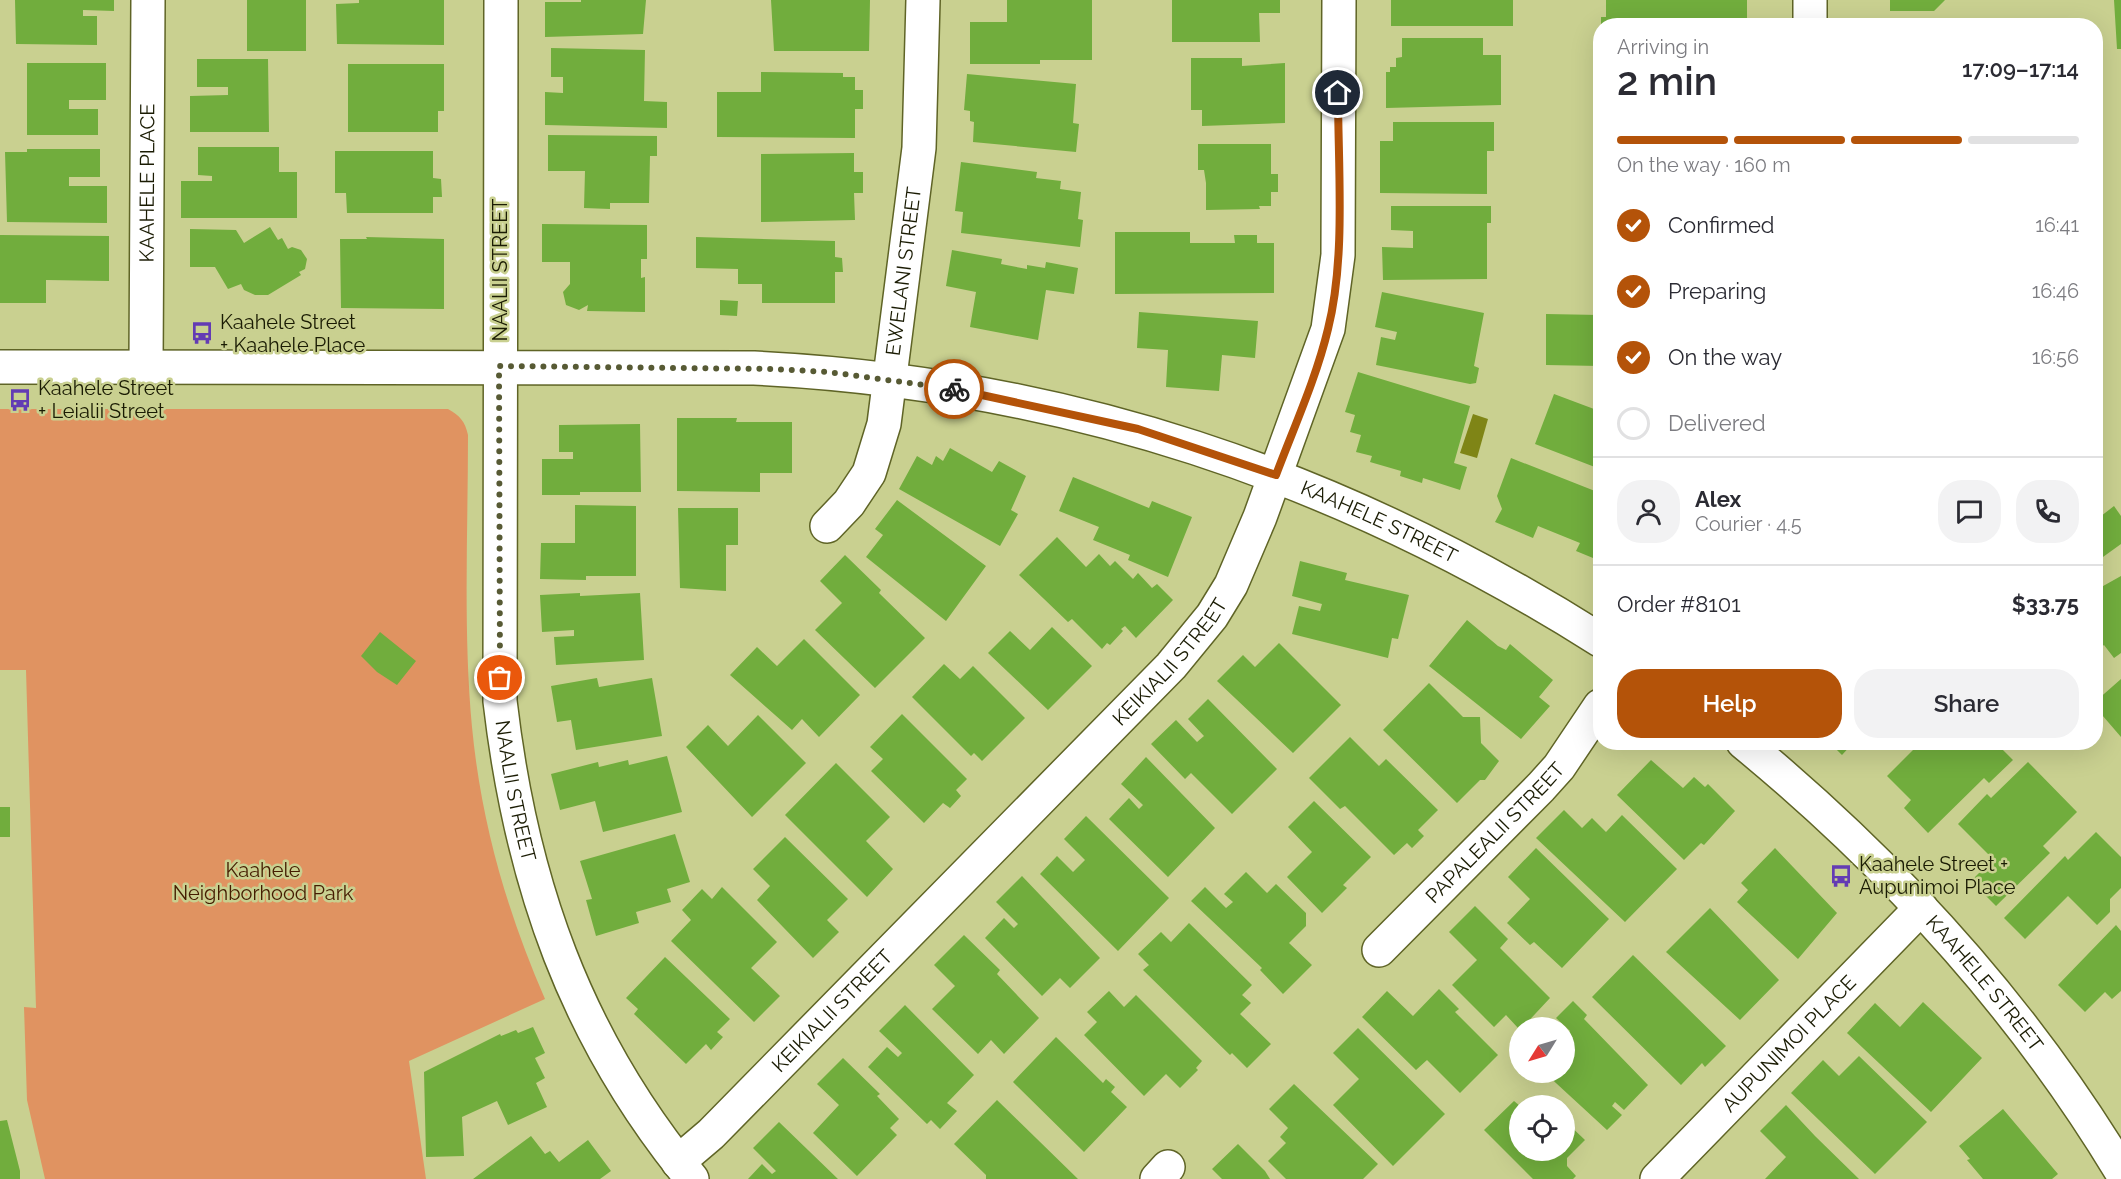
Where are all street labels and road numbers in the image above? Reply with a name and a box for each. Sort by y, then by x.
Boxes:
street label: KAAHELE PLACE [135,103,159,263]
street label: EWELANI STREET [881,186,926,357]
street label: NAALII STREET [488,198,512,342]
street label: KAAHELE STREET [1297,475,1462,568]
street label: KEIKIALII STREET [1107,594,1232,730]
street label: NAALII STREET [490,719,541,864]
street label: PAPALEALII STREET [1421,757,1569,908]
street label: KAAHELE STREET [1921,910,2048,1056]
street label: KEIKIALII STREET [767,945,897,1077]
street label: AUPUNIMOI PLACE [1717,970,1861,1117]

